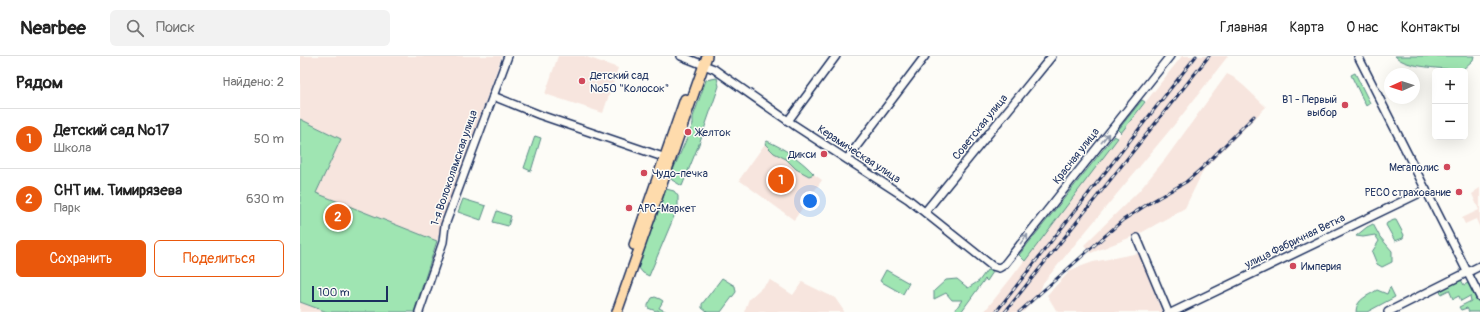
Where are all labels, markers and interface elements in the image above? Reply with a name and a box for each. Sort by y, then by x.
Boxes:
search box [110,10,390,46]
text: Nearbee [20,16,86,40]
icon: search [124,17,146,39]
text: Поиск [156,18,195,37]
text: Главная [1220,19,1267,36]
text: Карта [1289,19,1324,36]
text: О нас [1346,19,1379,36]
text: Контакты [1401,19,1460,36]
north arrow [1384,68,1420,104]
map controls [1432,68,1468,140]
button: + [1432,68,1468,104]
place label: Детский сад №50 "Колосок" [589,69,669,95]
text: Рядом [16,72,63,93]
text: Найдено: 2 [222,74,284,90]
marker: Детский сад №50 "Колосок" [577,76,587,86]
street label: Советская улица [950,92,1010,162]
place label: В1 - Первый выбор [1282,93,1337,119]
marker: В1 - Первый выбор [1340,100,1350,110]
button: − [1432,104,1468,140]
street label: 1-я Волоколамская улица [428,108,480,228]
text: Детский сад №17 [54,121,169,140]
street label: Керамическая улица [815,122,903,186]
street label: Красная улица [1050,125,1102,187]
place label: Желток [694,126,731,139]
marker: Желток [683,127,693,137]
text: 1 [26,131,32,147]
text: 50 m [254,131,284,147]
one-way arrow [1101,132,1110,143]
text: Школа [54,140,91,156]
place label: Дикси [787,148,816,161]
marker: Дикси [819,149,829,159]
place label: Мегаполис [1389,161,1439,174]
marker: Мегаполис [1442,162,1452,172]
pin: 1 [768,165,794,195]
place label: Чудо-печка [652,167,708,180]
marker: Чудо-печка [639,168,649,178]
text: СНТ им. Тимирязева [54,181,182,200]
place label: РЕСО страхование [1365,186,1452,199]
marker: РЕСО страхование [1454,187,1464,197]
text: 2 [25,191,33,207]
text: 630 m [246,191,284,207]
your location [800,191,820,211]
text: Парк [54,200,81,216]
pin: 2 [325,202,351,232]
place label: АРС-Маркет [637,202,696,215]
marker: АРС-Маркет [624,203,634,213]
street label: улица Фабричная Ветка [1242,211,1347,271]
one-way arrow [1020,234,1029,245]
button: Сохранить [16,240,146,277]
button: Поделиться [154,240,284,277]
place label: Империя [1301,260,1341,273]
marker: Империя [1288,261,1298,271]
scale bar [312,284,388,303]
text: 100 m [318,286,349,299]

